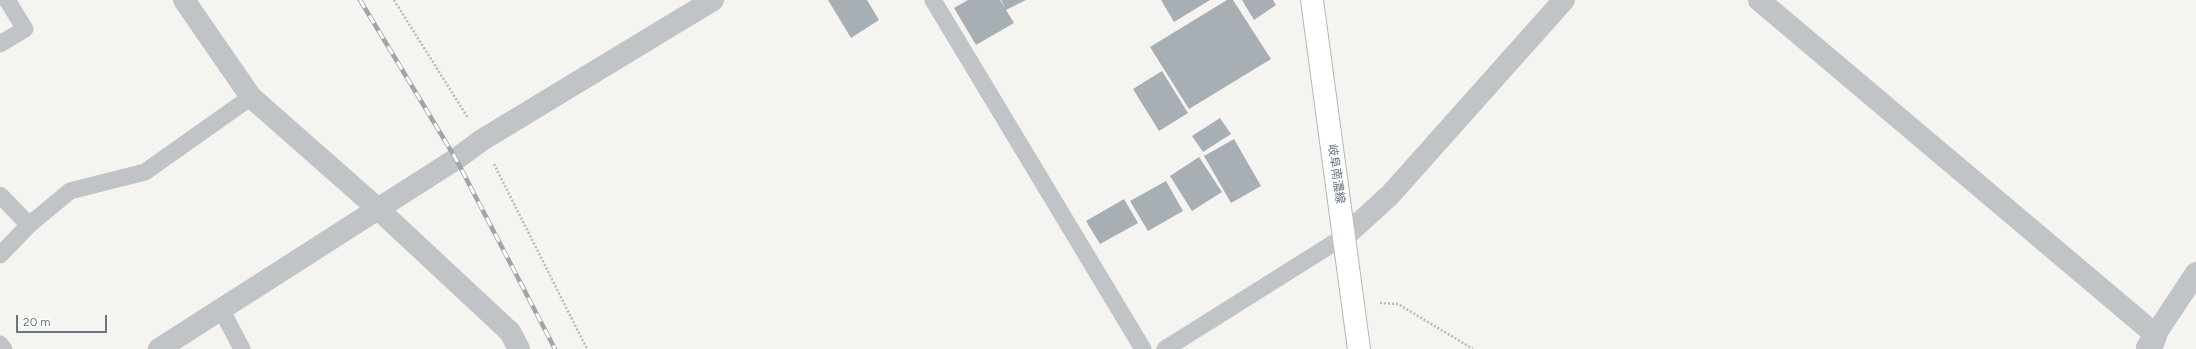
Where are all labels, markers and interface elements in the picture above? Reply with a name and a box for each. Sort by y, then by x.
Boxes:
street label: 岐阜南濃線 [1325,143,1347,205]
scale bar [18,307,109,333]
text: 20 m [23,315,51,329]

